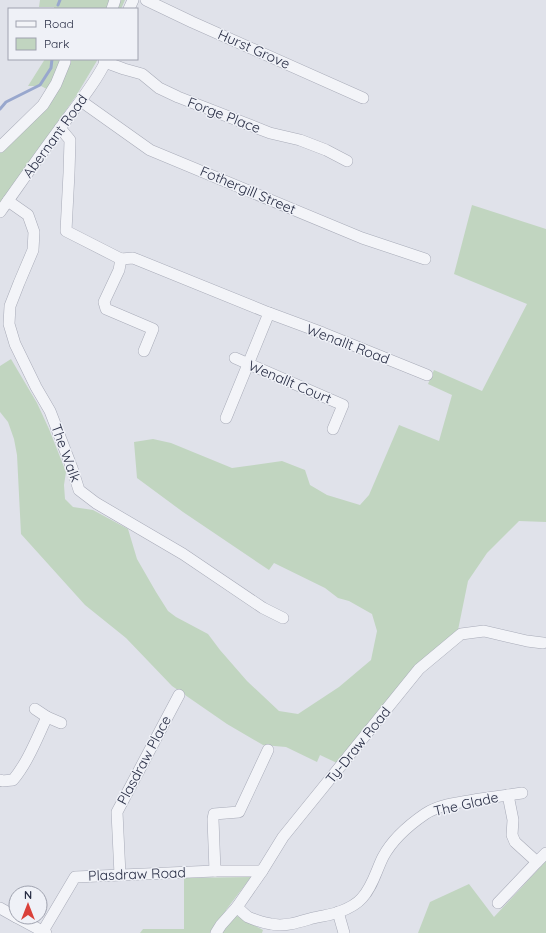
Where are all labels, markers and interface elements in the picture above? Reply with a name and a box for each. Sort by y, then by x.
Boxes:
legend [8,8,138,60]
text: Road [44,16,74,31]
street label: Hurst Grove [215,25,293,73]
text: Park [44,36,69,51]
street label: Abernant Road [19,91,91,181]
street label: Forge Place [185,93,263,137]
street label: Fothergill Street [197,162,299,218]
street label: Wenallt Road [304,320,392,368]
street label: Wenallt Court [246,356,334,408]
street label: The Walk [47,421,85,485]
street label: Ty-Draw Road [322,703,394,787]
street label: Plasdraw Place [113,712,175,808]
street label: The Glade [432,788,500,820]
street label: Plasdraw Road [88,863,186,885]
north arrow [8,885,48,925]
text: N [24,888,32,902]

